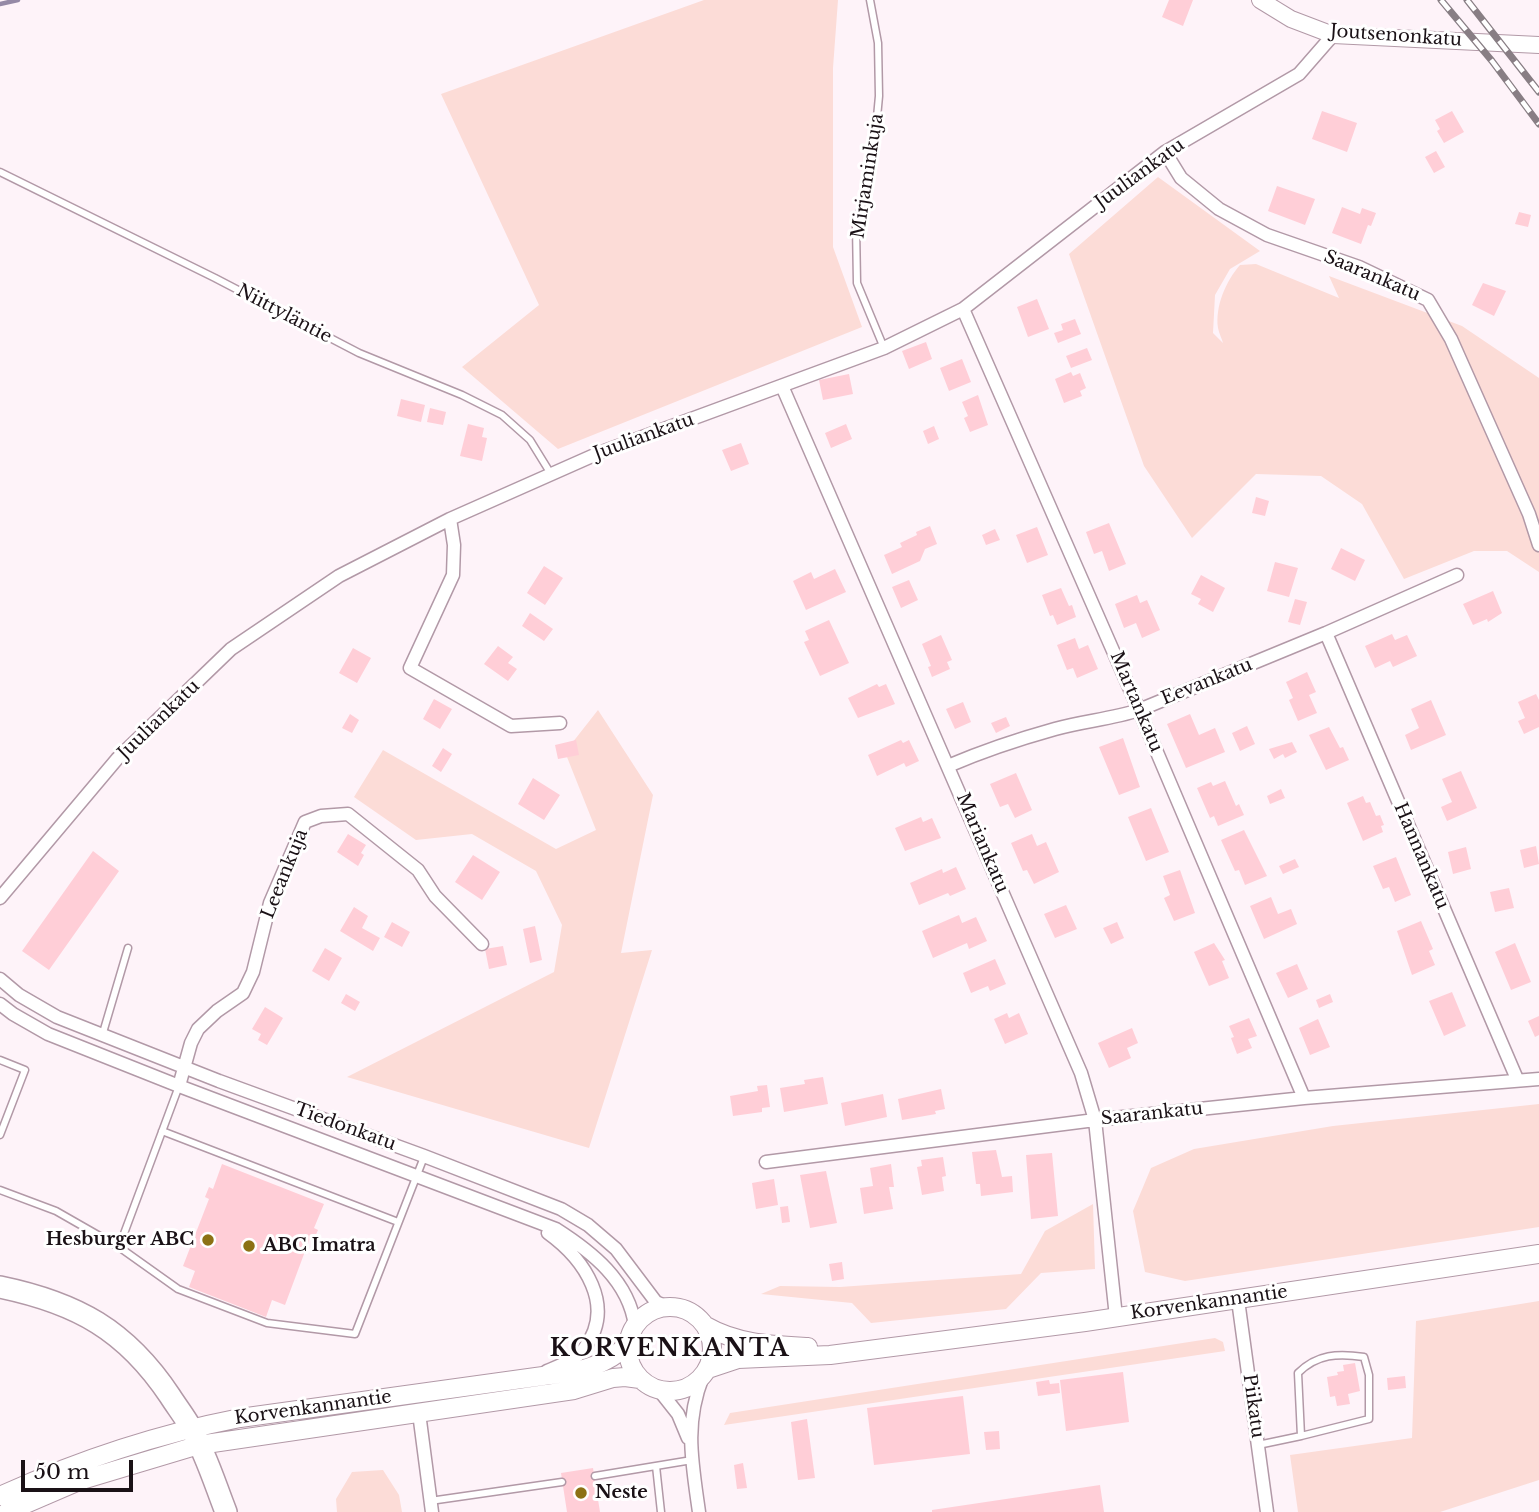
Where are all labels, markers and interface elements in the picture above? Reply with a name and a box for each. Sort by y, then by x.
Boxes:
street label: Joutsenonkatu [1329,21,1463,51]
street label: Mirjaminkuja [847,112,889,240]
street label: Juuliankatu [1091,134,1189,214]
street label: Saarankatu [1321,246,1423,306]
street label: Niittyläntie [233,280,335,348]
street label: Juuliankatu [591,409,697,465]
street label: Martankatu [1105,648,1167,756]
street label: Eevankatu [1158,654,1256,710]
street label: Juuliankatu [114,676,204,764]
street label: Mariankatu [951,790,1013,896]
street label: Hannankatu [1389,799,1453,913]
street label: Leeankuja [257,826,313,922]
street label: Saarankatu [1100,1098,1204,1130]
street label: Tiedonkatu [291,1099,399,1155]
place label: Hesburger ABC [46,1229,194,1251]
marker: Hesburger ABC [200,1232,216,1248]
place label: ABC Imatra [263,1235,376,1257]
marker: ABC Imatra [241,1238,257,1254]
street label: Korvenkannantie [1129,1281,1289,1325]
district label: KORVENKANTA [551,1335,789,1363]
street label: Piikatu [1238,1373,1268,1439]
street label: Korvenkannantie [233,1386,393,1430]
scale bar [24,1446,136,1490]
text: 50 m [34,1459,89,1485]
place label: Neste [595,1482,648,1504]
marker: Neste [573,1485,589,1501]

